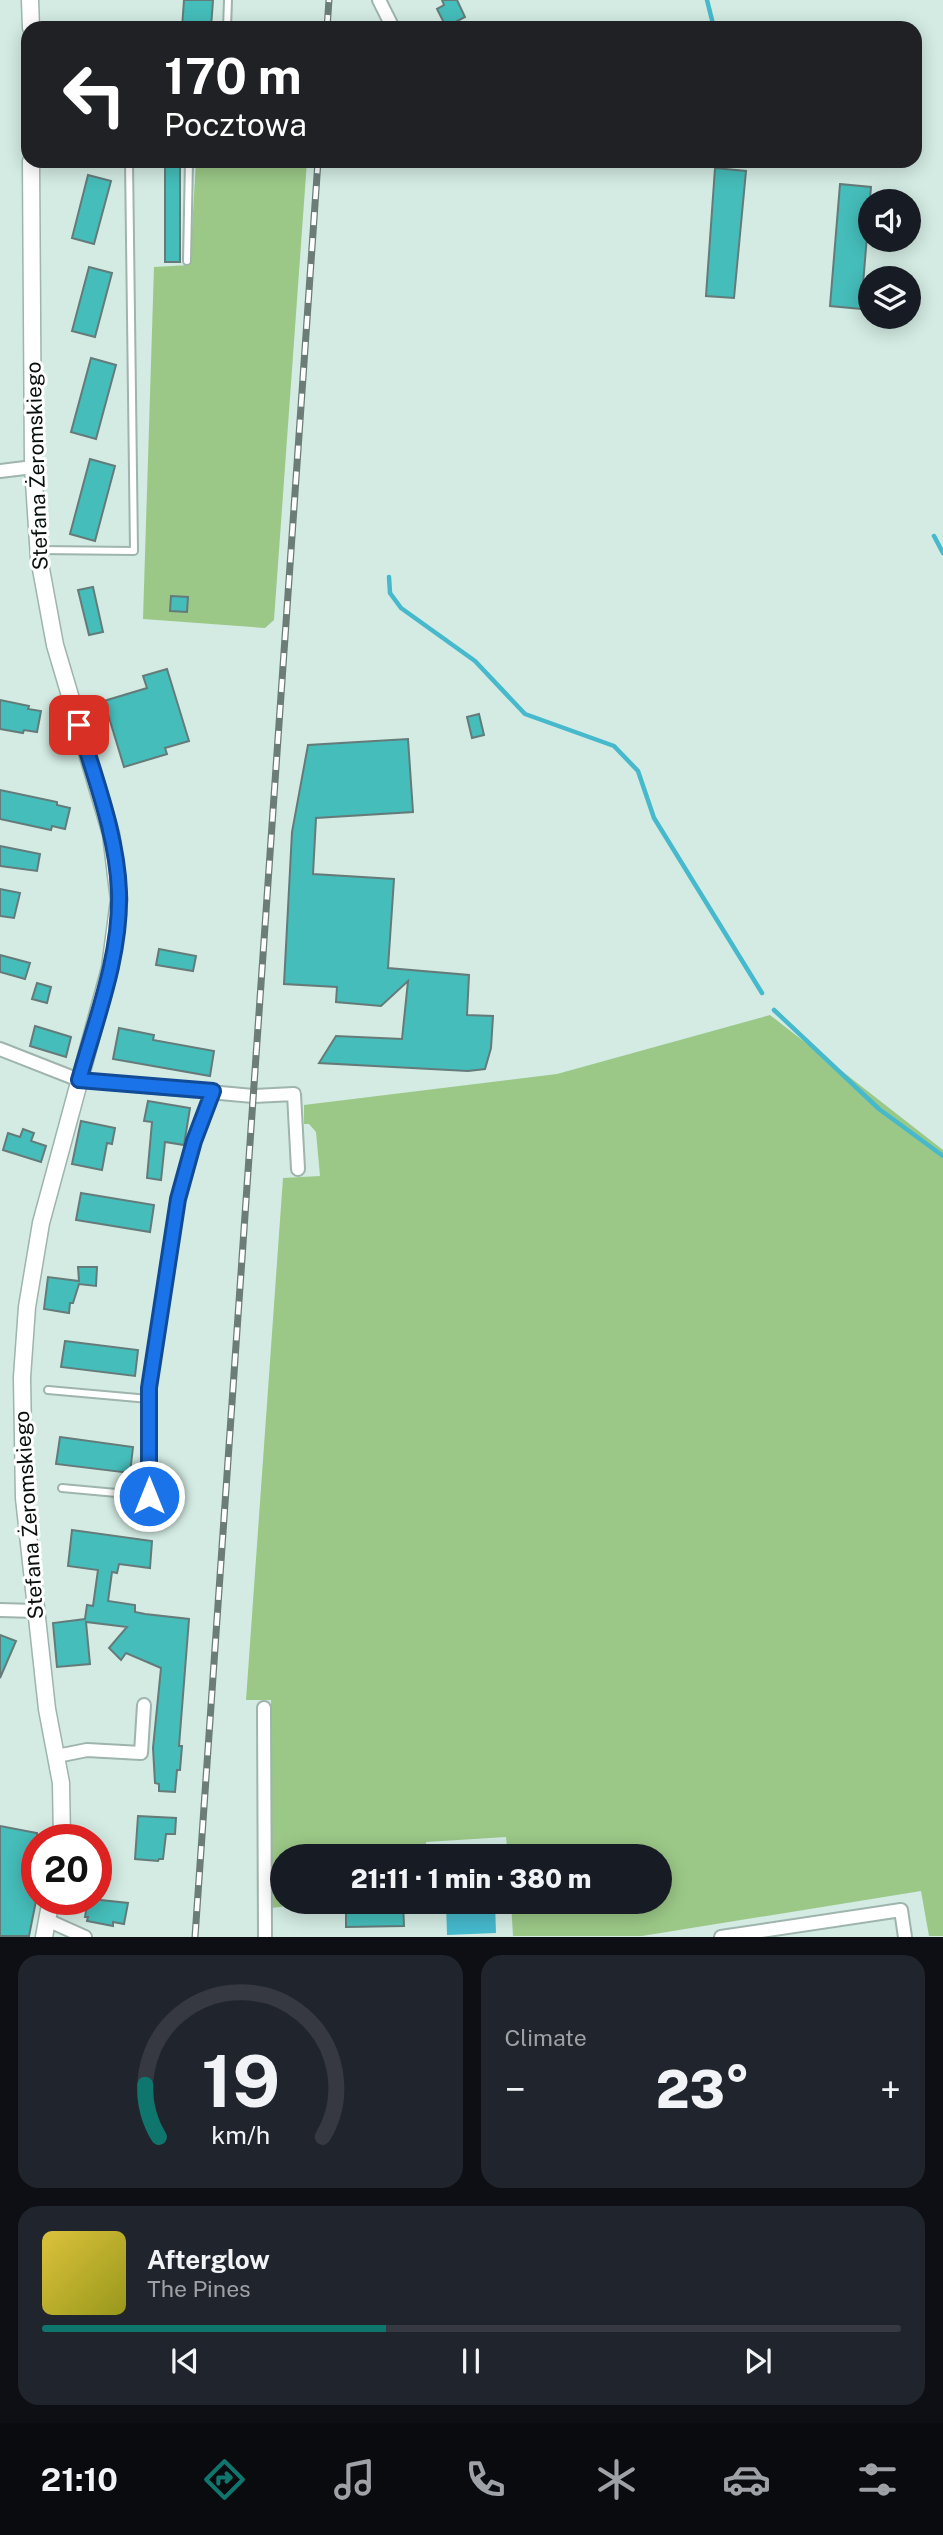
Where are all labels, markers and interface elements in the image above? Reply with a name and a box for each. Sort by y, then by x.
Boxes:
text: 170 m [164,47,302,105]
icon: left [49,49,140,140]
text: Pocztowa [164,106,307,143]
map controls [858,189,921,329]
button: sound [858,189,921,252]
button: layers [858,266,921,329]
street label: Stefana Żeromskiego [20,361,53,571]
pin [49,695,109,755]
icon: arrive [60,706,98,744]
street label: Stefana Żeromskiego [9,1410,48,1620]
position arrow [112,1459,186,1533]
speed limit sign: 20 [21,1824,112,1915]
text: 21:11 · 1 min · 380 m [351,1863,591,1894]
text: Climate [505,2024,587,2051]
text: 19 [201,2039,280,2124]
text: 23° [656,2059,750,2120]
text: − [505,2067,526,2112]
text: + [880,2067,901,2112]
text: km/h [211,2120,270,2150]
text: Afterglow [147,2244,270,2275]
text: The Pines [147,2275,251,2302]
icon: previous [166,2342,204,2380]
icon: pause [452,2342,490,2380]
icon: next [739,2342,777,2380]
icon: directions [200,2455,249,2504]
icon: music [330,2455,379,2504]
icon: phone [461,2455,510,2504]
icon: climate [592,2455,641,2504]
icon: car [722,2455,771,2504]
icon: filters [853,2455,902,2504]
text: 21:10 [41,2461,118,2498]

